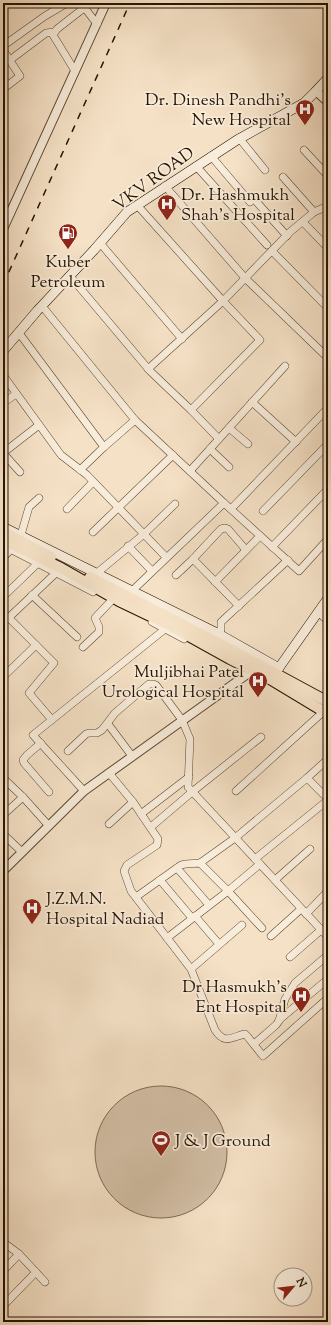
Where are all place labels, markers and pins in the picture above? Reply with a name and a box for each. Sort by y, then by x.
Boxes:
place label: Dr. Dinesh Pandhi's New Hospital [145,89,291,133]
hospital icon: Dr. Dinesh Pandhi's New Hospital [294,98,316,126]
place label: Dr. Hashmukh Shah's Hospital [181,184,295,228]
hospital icon: Dr. Hashmukh Shah's Hospital [156,193,178,221]
fuel station icon: Kuber Petroleum [57,222,79,250]
place label: Kuber Petroleum [31,251,105,295]
place label: Muljibhai Patel Urological Hospital [102,661,244,705]
hospital icon: Muljibhai Patel Urological Hospital [247,670,269,698]
place label: J.Z.M.N. Hospital Nadiad [45,888,165,932]
hospital icon: J.Z.M.N. Hospital Nadiad [21,897,43,925]
place label: Dr Hasmukh's Ent Hospital [182,976,287,1020]
hospital icon: Dr Hasmukh's Ent Hospital [290,985,312,1013]
sports icon: J & J Ground [150,1129,172,1157]
place label: J & J Ground [174,1130,271,1154]

